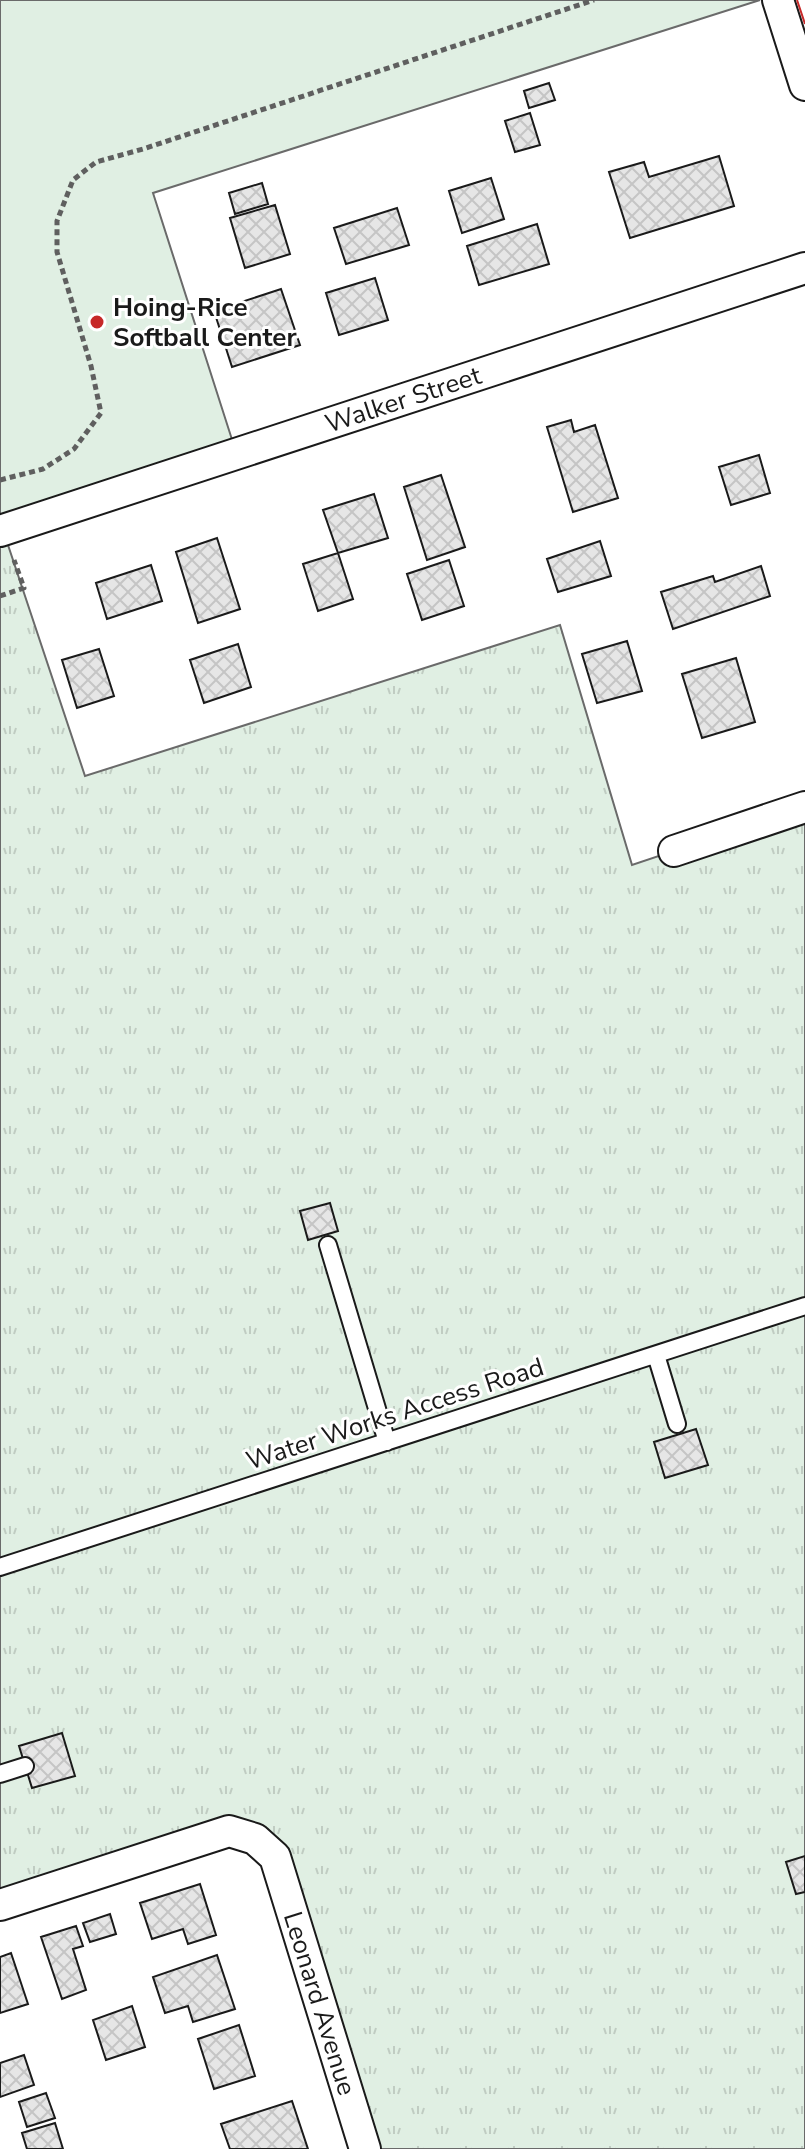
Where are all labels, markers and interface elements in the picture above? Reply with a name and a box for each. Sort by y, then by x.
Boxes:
place label: Hoing-Rice Softball Center [113,290,297,355]
marker: Hoing-Rice Softball Center [88,313,106,331]
street label: Walker Street [321,357,486,441]
street label: Water Works Access Road [242,1349,548,1479]
street label: Leonard Avenue [275,1907,365,2100]

